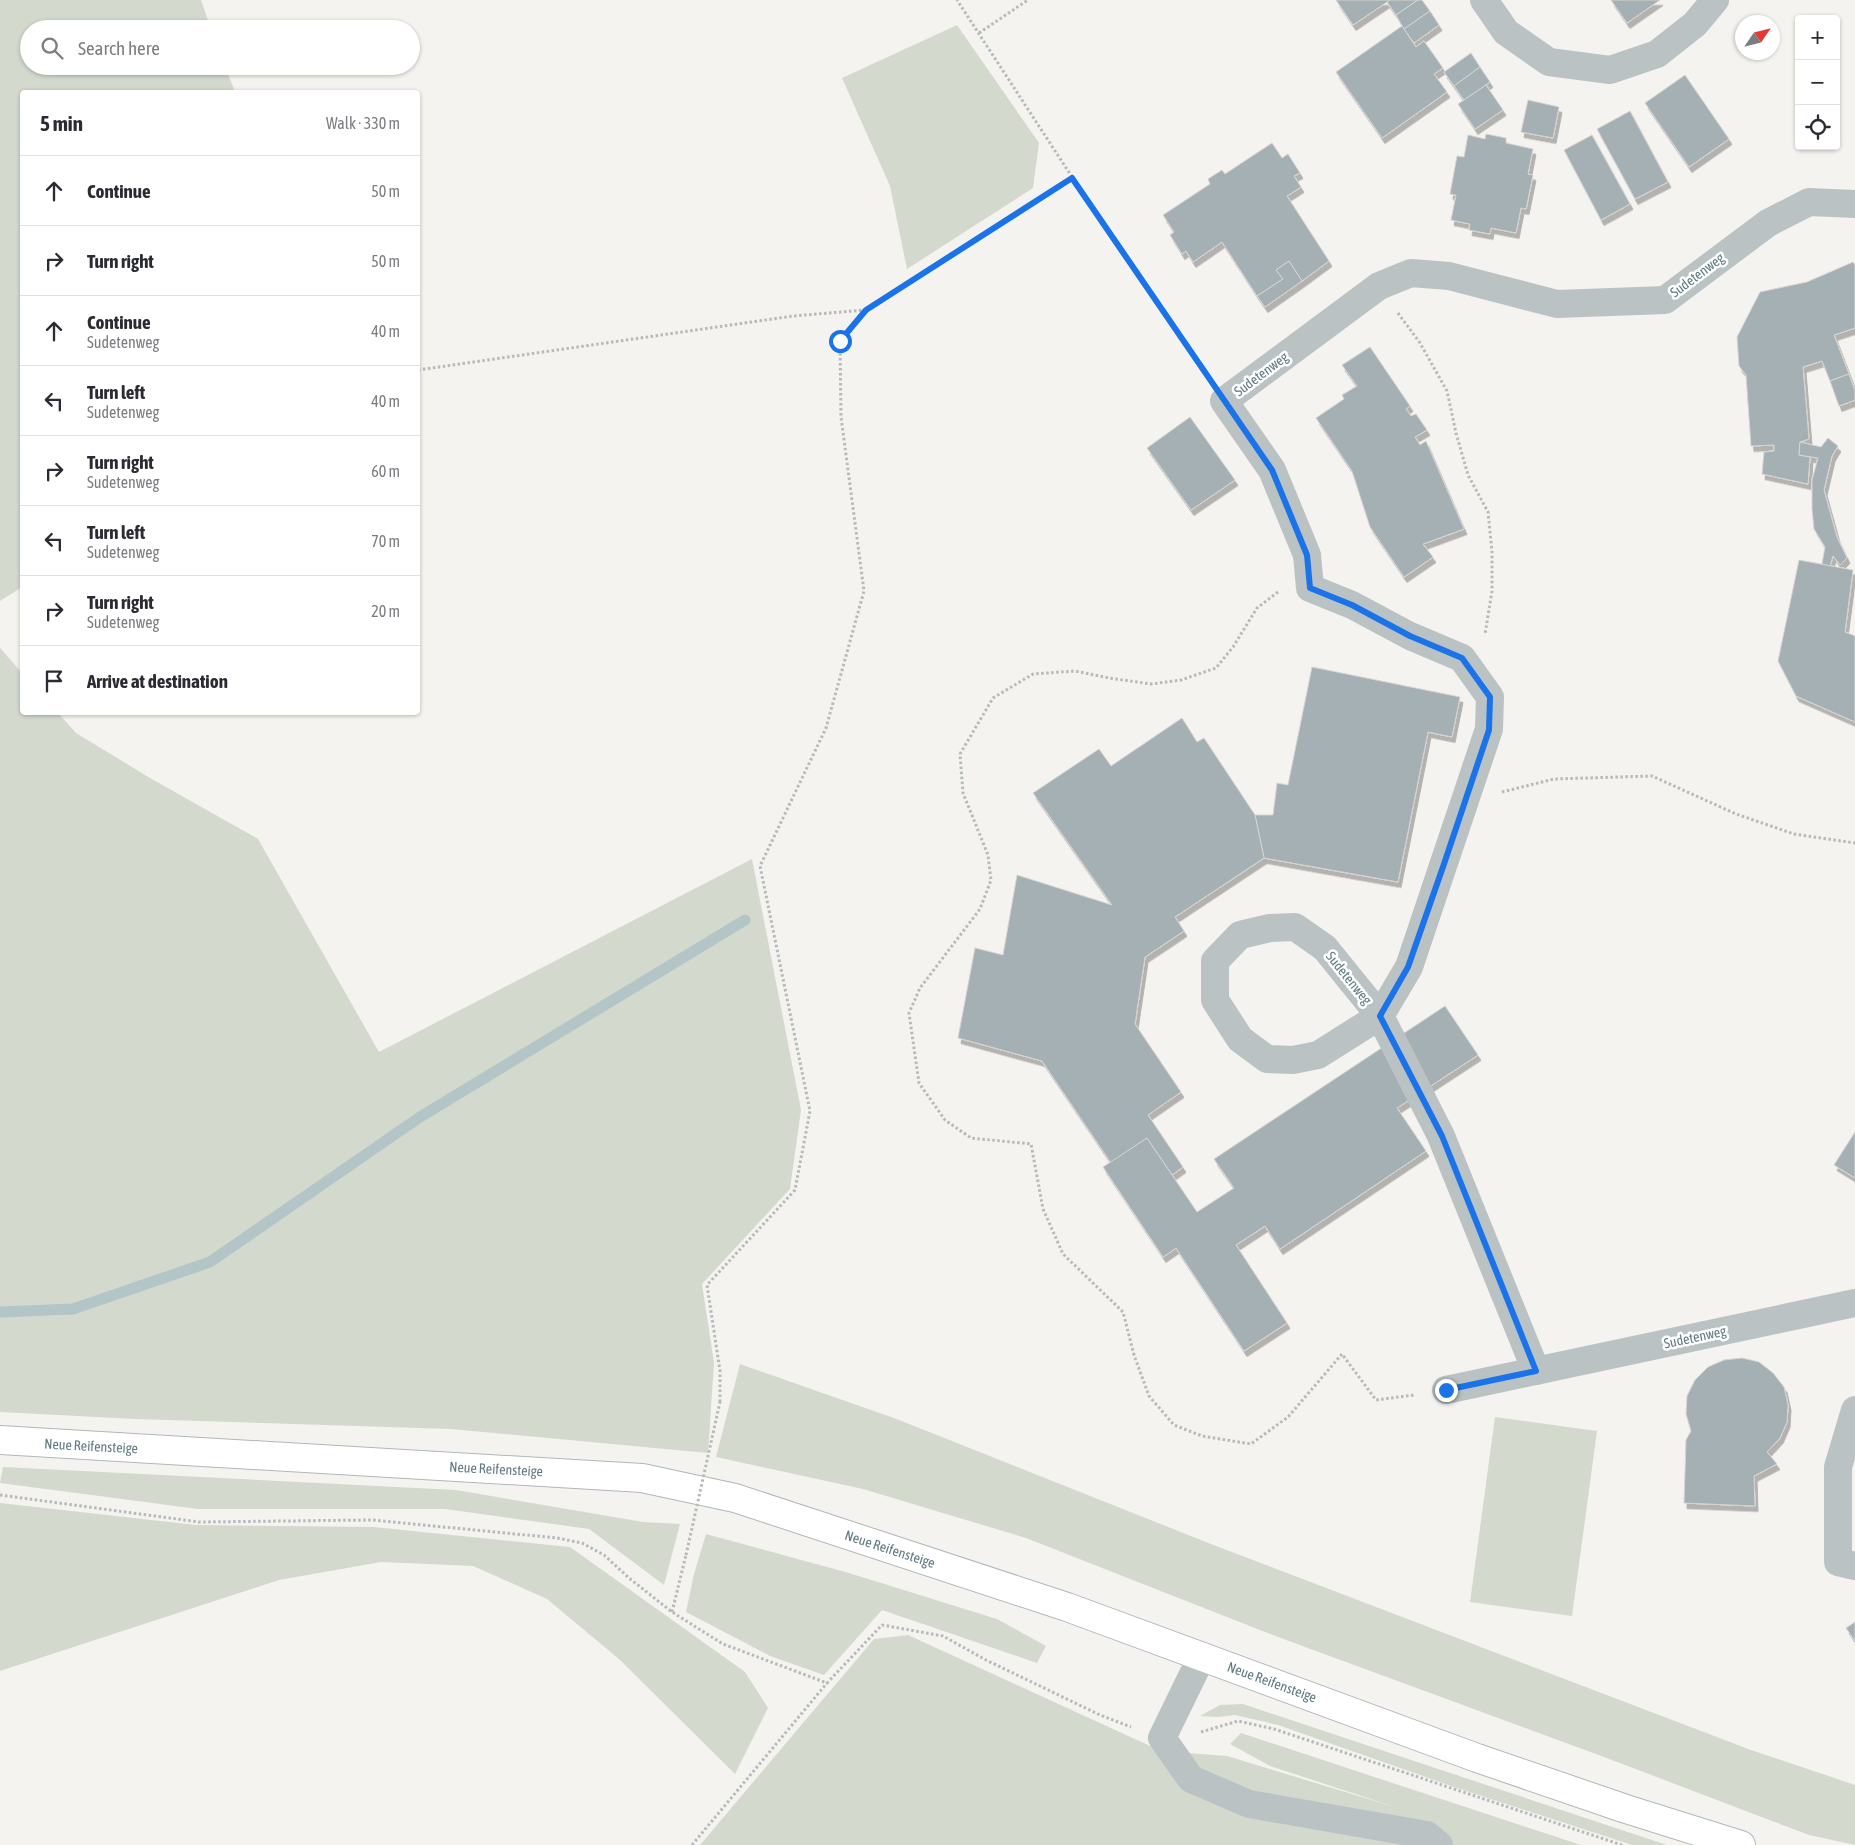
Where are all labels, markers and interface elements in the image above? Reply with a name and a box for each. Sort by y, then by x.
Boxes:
north arrow [1735,15,1780,60]
map controls [1795,15,1840,150]
button: + [1795,15,1840,60]
search box [20,20,420,75]
icon: search [38,34,66,62]
text: Search here [78,37,160,59]
button: − [1795,60,1840,105]
button: locate [1795,105,1840,150]
text: 5 min [40,111,83,135]
text: Walk · 330 m [326,114,400,132]
icon: ahead [40,177,68,205]
text: Continue [87,180,151,202]
text: 50 m [371,182,400,200]
icon: right [40,247,68,275]
text: Turn right [87,250,154,272]
street label: Sudetenweg [1667,250,1727,300]
text: 50 m [371,252,400,270]
text: Continue [87,311,151,333]
icon: ahead [40,317,68,345]
text: 40 m [371,322,400,340]
route start [829,330,852,353]
text: Sudetenweg [87,333,159,351]
street label: Sudetenweg [1231,349,1291,399]
text: Turn left [87,381,145,403]
icon: left [40,387,68,415]
text: 40 m [371,392,400,410]
text: Sudetenweg [87,403,159,421]
text: Turn right [87,451,154,473]
icon: right [40,457,68,485]
text: 60 m [371,462,400,480]
text: Sudetenweg [87,473,159,491]
text: Turn left [87,521,145,543]
icon: left [40,527,68,555]
text: 70 m [371,532,400,550]
text: Sudetenweg [87,543,159,561]
text: Turn right [87,591,154,613]
icon: right [40,597,68,625]
text: 20 m [371,602,400,620]
text: Sudetenweg [87,613,159,631]
icon: arrive [40,667,68,695]
text: Arrive at destination [87,670,228,692]
street label: Sudetenweg [1323,948,1375,1008]
street label: Sudetenweg [1662,1323,1728,1351]
route end [1435,1379,1458,1402]
street label: Neue Reifensteige [44,1436,138,1456]
street label: Neue Reifensteige [449,1459,543,1479]
street label: Neue Reifensteige [843,1527,937,1571]
street label: Neue Reifensteige [1225,1658,1319,1706]

